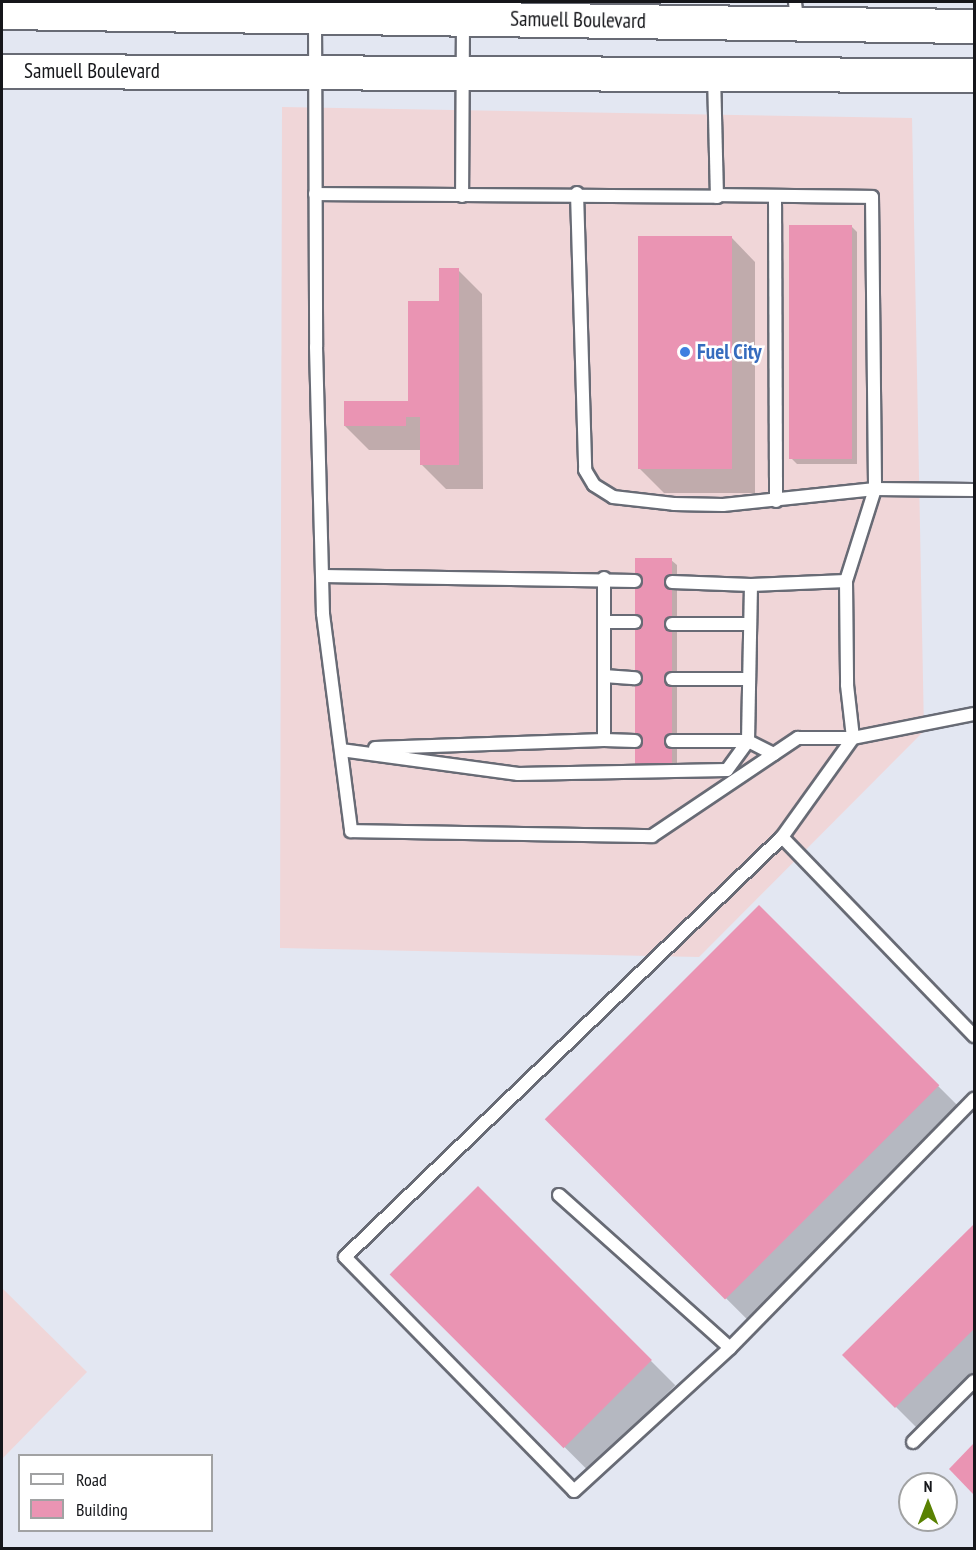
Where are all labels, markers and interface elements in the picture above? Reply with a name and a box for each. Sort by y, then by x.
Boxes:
street label: Samuell Boulevard [510,6,646,34]
street label: Samuell Boulevard [24,58,160,84]
place label: Fuel City [697,339,762,365]
marker: Fuel City [678,345,692,359]
legend [18,1454,213,1532]
text: Road [76,1468,107,1491]
north arrow [898,1472,958,1532]
text: N [924,1476,932,1496]
text: Building [76,1498,128,1521]

